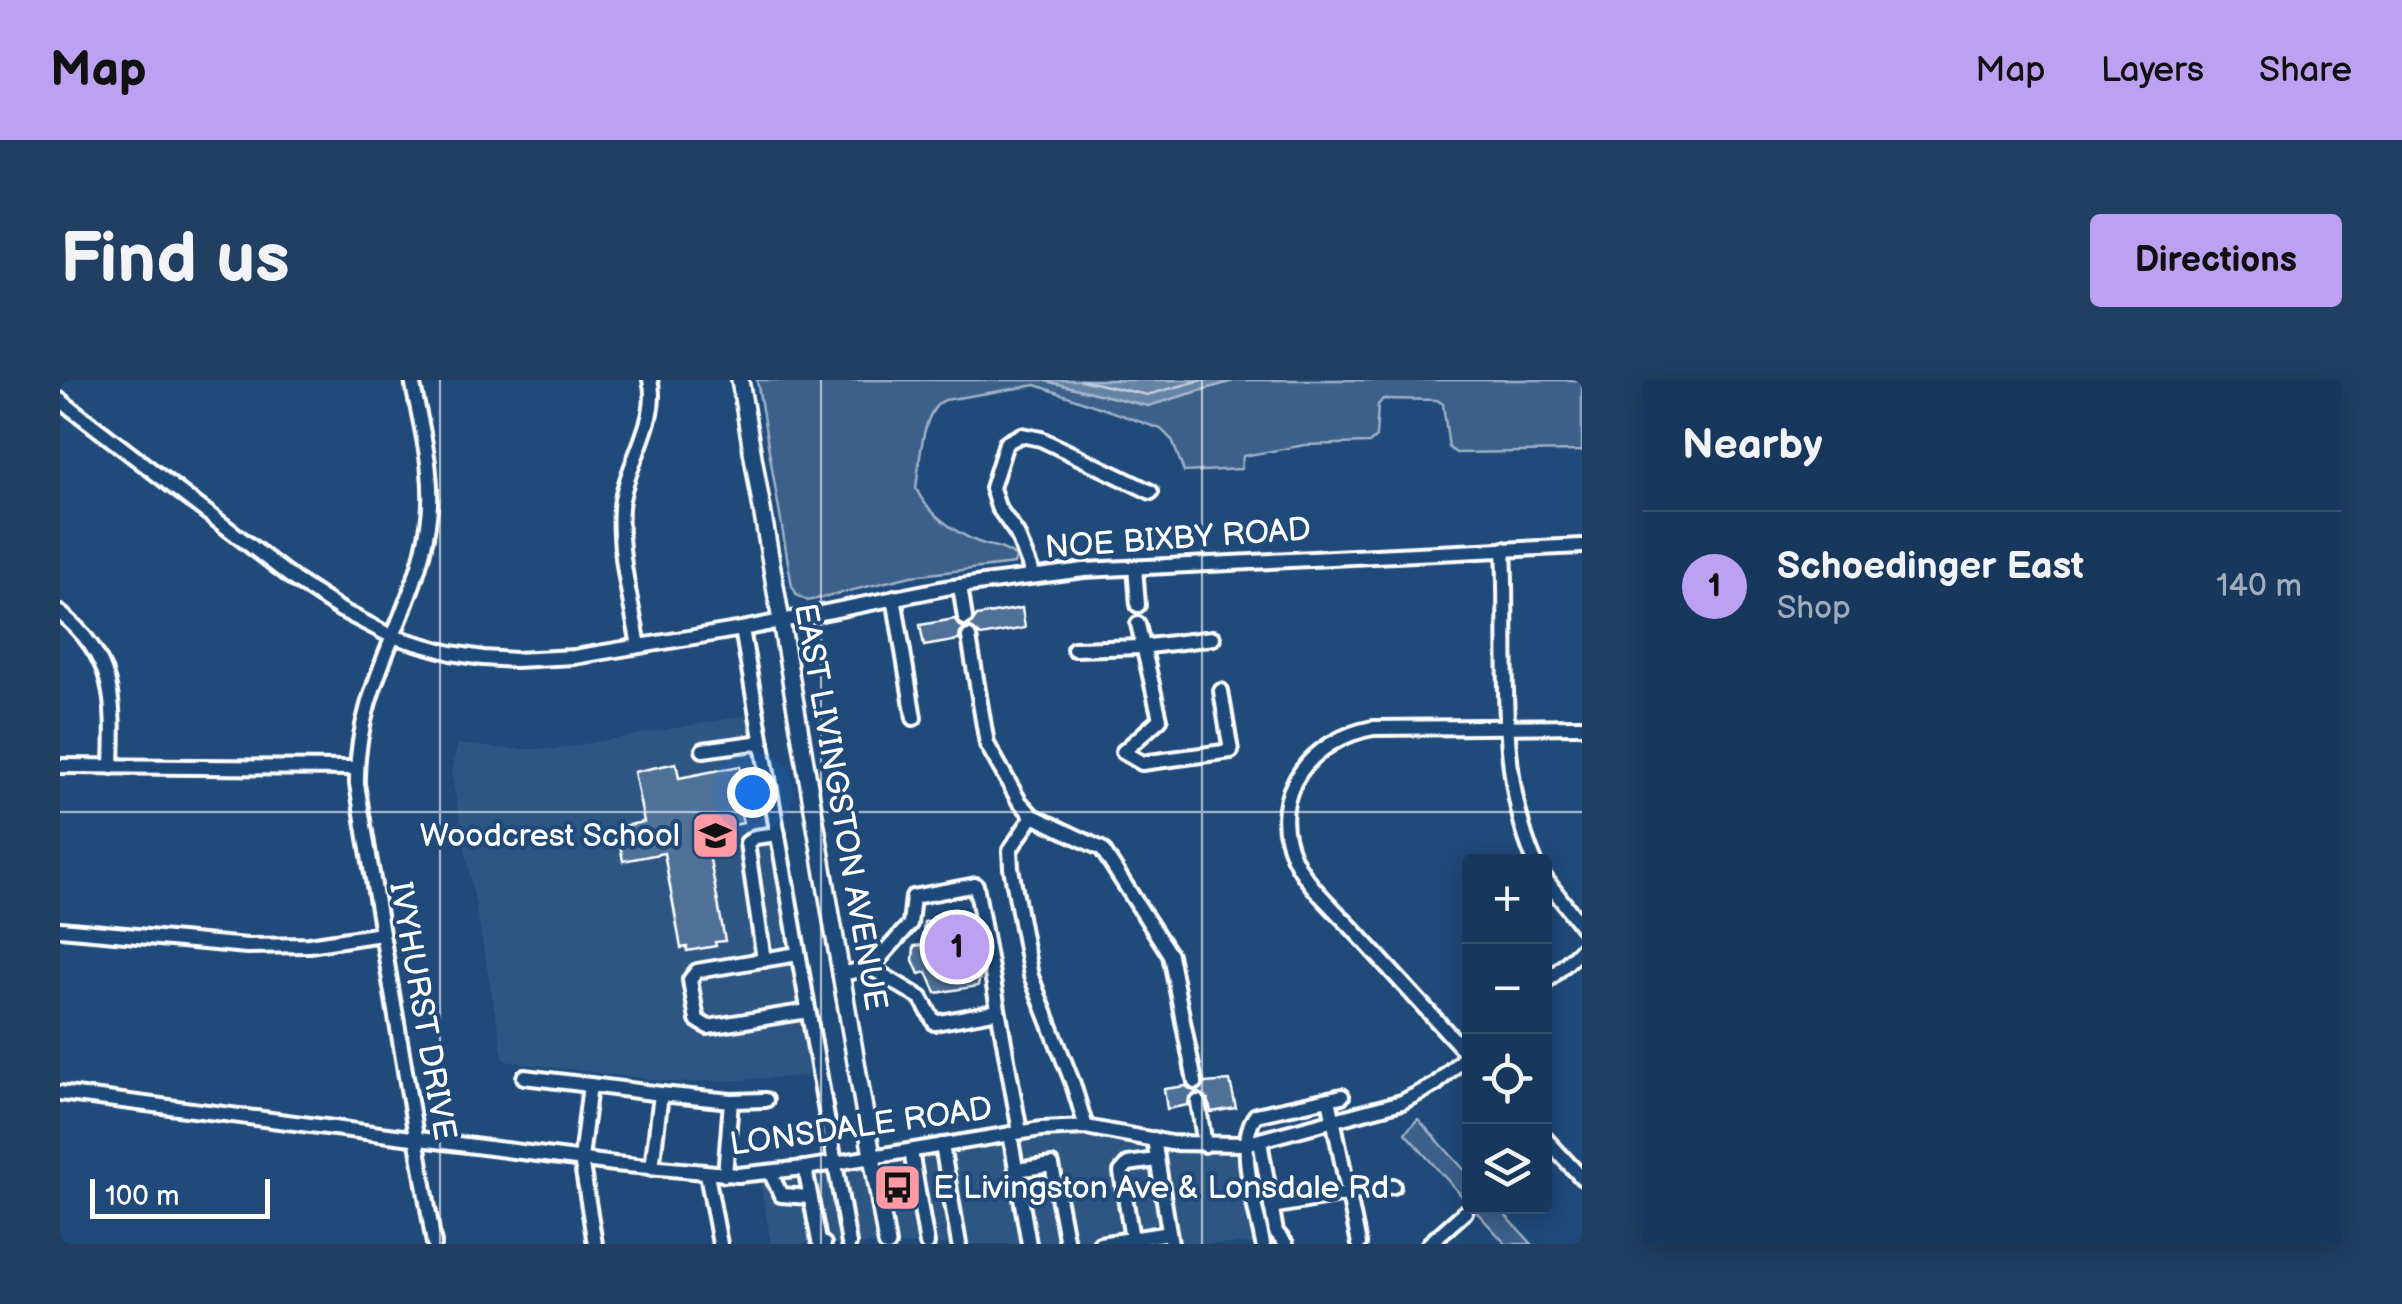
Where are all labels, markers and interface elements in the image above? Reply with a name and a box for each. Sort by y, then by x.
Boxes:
text: Map [50,42,146,99]
text: Map [1975,49,2046,92]
text: Layers [2101,49,2204,92]
text: Share [2259,49,2352,92]
button: Directions [2090,214,2342,307]
text: Find us [60,218,290,302]
text: Nearby [1682,420,1822,471]
street label: NOE BIXBY ROAD [1044,510,1312,568]
text: Schoedinger East [1777,544,2084,589]
text: 1 [1708,567,1721,606]
text: 140 m [2216,567,2302,606]
text: Shop [1777,589,1851,628]
street label: EAST LIVINGSTON AVENUE [785,600,895,1014]
your location [727,767,778,818]
school or university icon: Woodcrest School [689,810,741,862]
place label: Woodcrest School [420,817,680,856]
map controls [1462,854,1552,1214]
button: + [1462,854,1552,944]
street label: IVYHURST DRIVE [380,879,464,1143]
pin: 1 [924,910,990,984]
button: − [1462,944,1552,1034]
button: locate [1462,1034,1552,1124]
street label: LONSDALE ROAD [727,1089,995,1165]
button: layers [1462,1124,1552,1214]
bus stop icon: E Livingston Ave & Lonsdale Rd [872,1162,924,1214]
place label: E Livingston Ave & Lonsdale Rd [933,1169,1389,1208]
scale bar [90,1174,270,1218]
text: 100 m [105,1180,179,1213]

